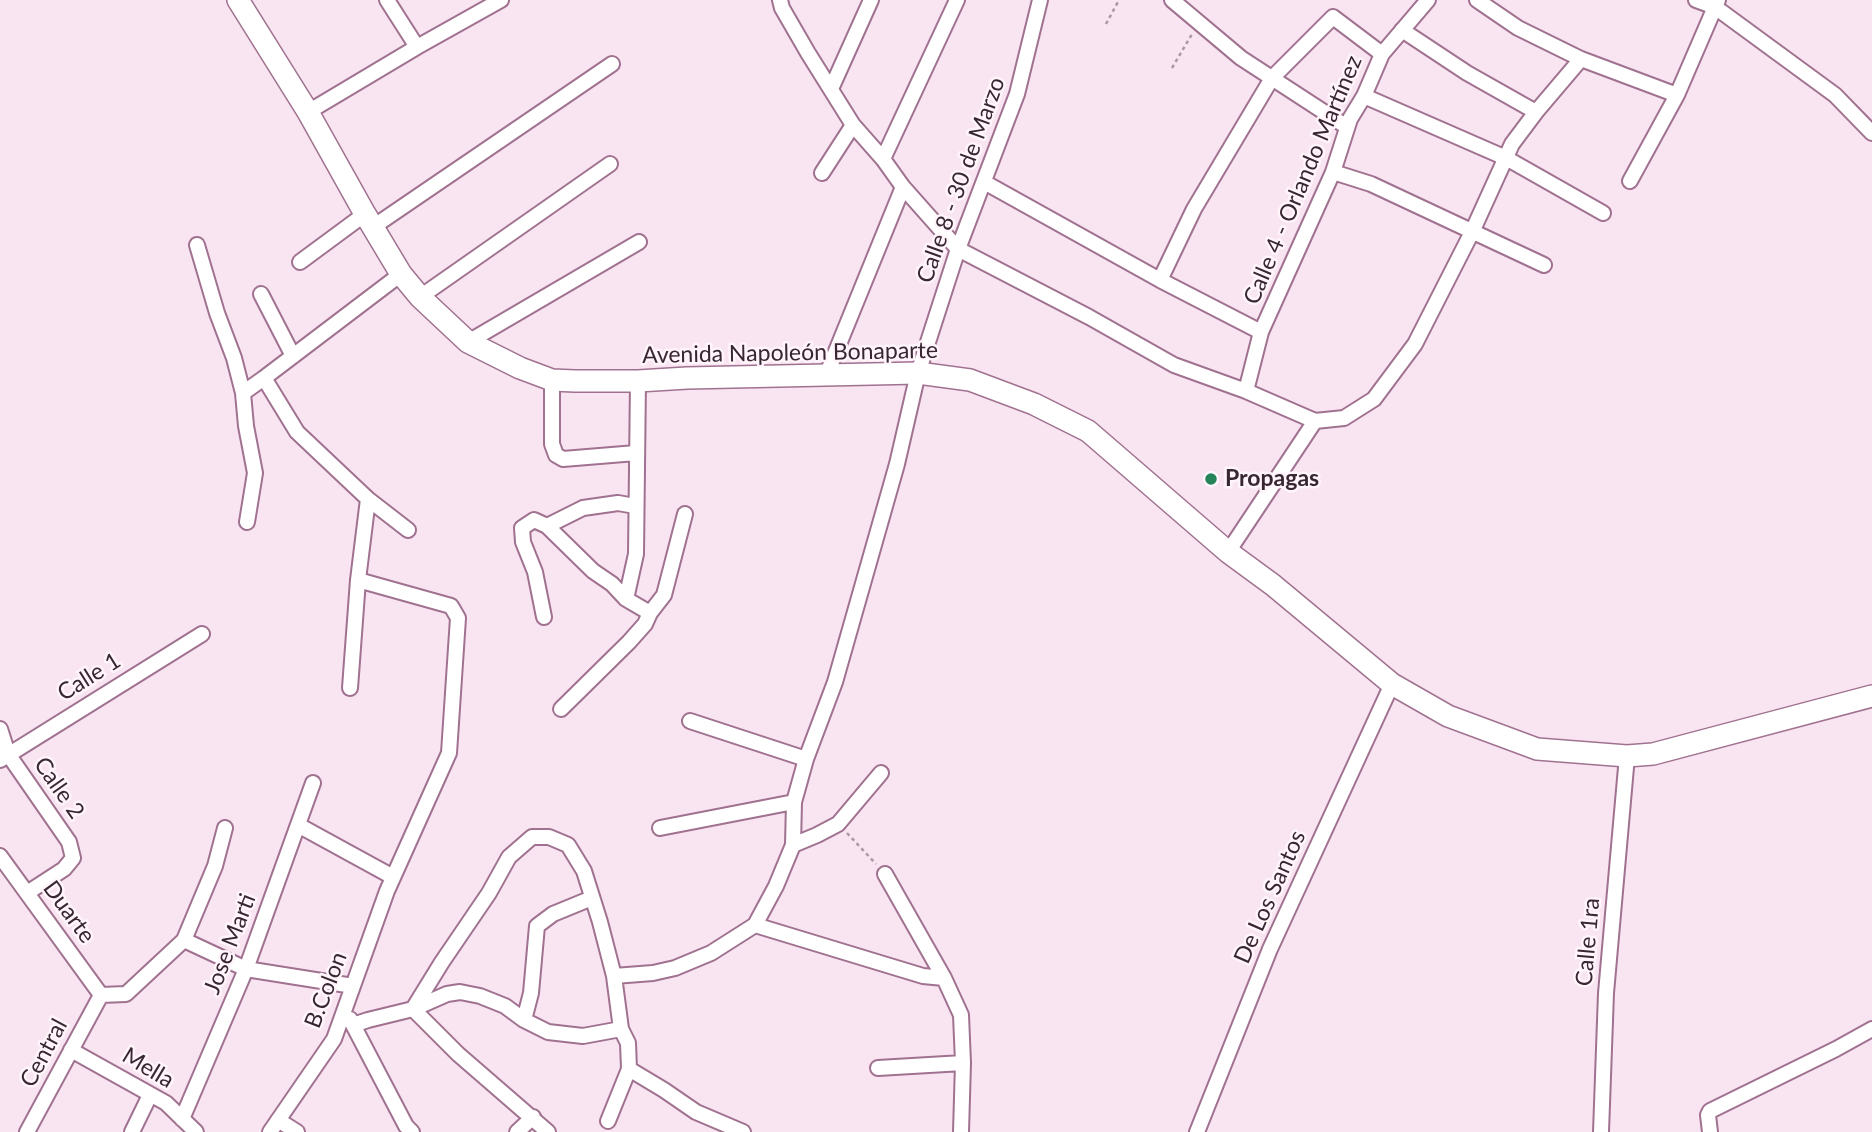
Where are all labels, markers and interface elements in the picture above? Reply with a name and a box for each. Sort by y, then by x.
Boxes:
street label: Calle 4 - Orlando Martínez [1238,51,1368,309]
street label: Calle 8 - 30 de Marzo [911,73,1011,287]
street label: Avenida Napoleón Bonaparte [642,337,938,369]
place label: Propagas [1225,465,1319,493]
marker: Propagas [1203,471,1219,487]
street label: Calle 1 [52,647,126,707]
street label: Calle 2 [28,752,90,824]
street label: De Los Santos [1228,826,1312,968]
street label: Duarte [37,875,101,949]
street label: Jose Marti [198,890,262,998]
street label: Calle 1ra [1570,897,1606,987]
street label: B.Colon [299,948,353,1032]
street label: Central [15,1014,73,1092]
street label: Mella [117,1042,179,1094]

